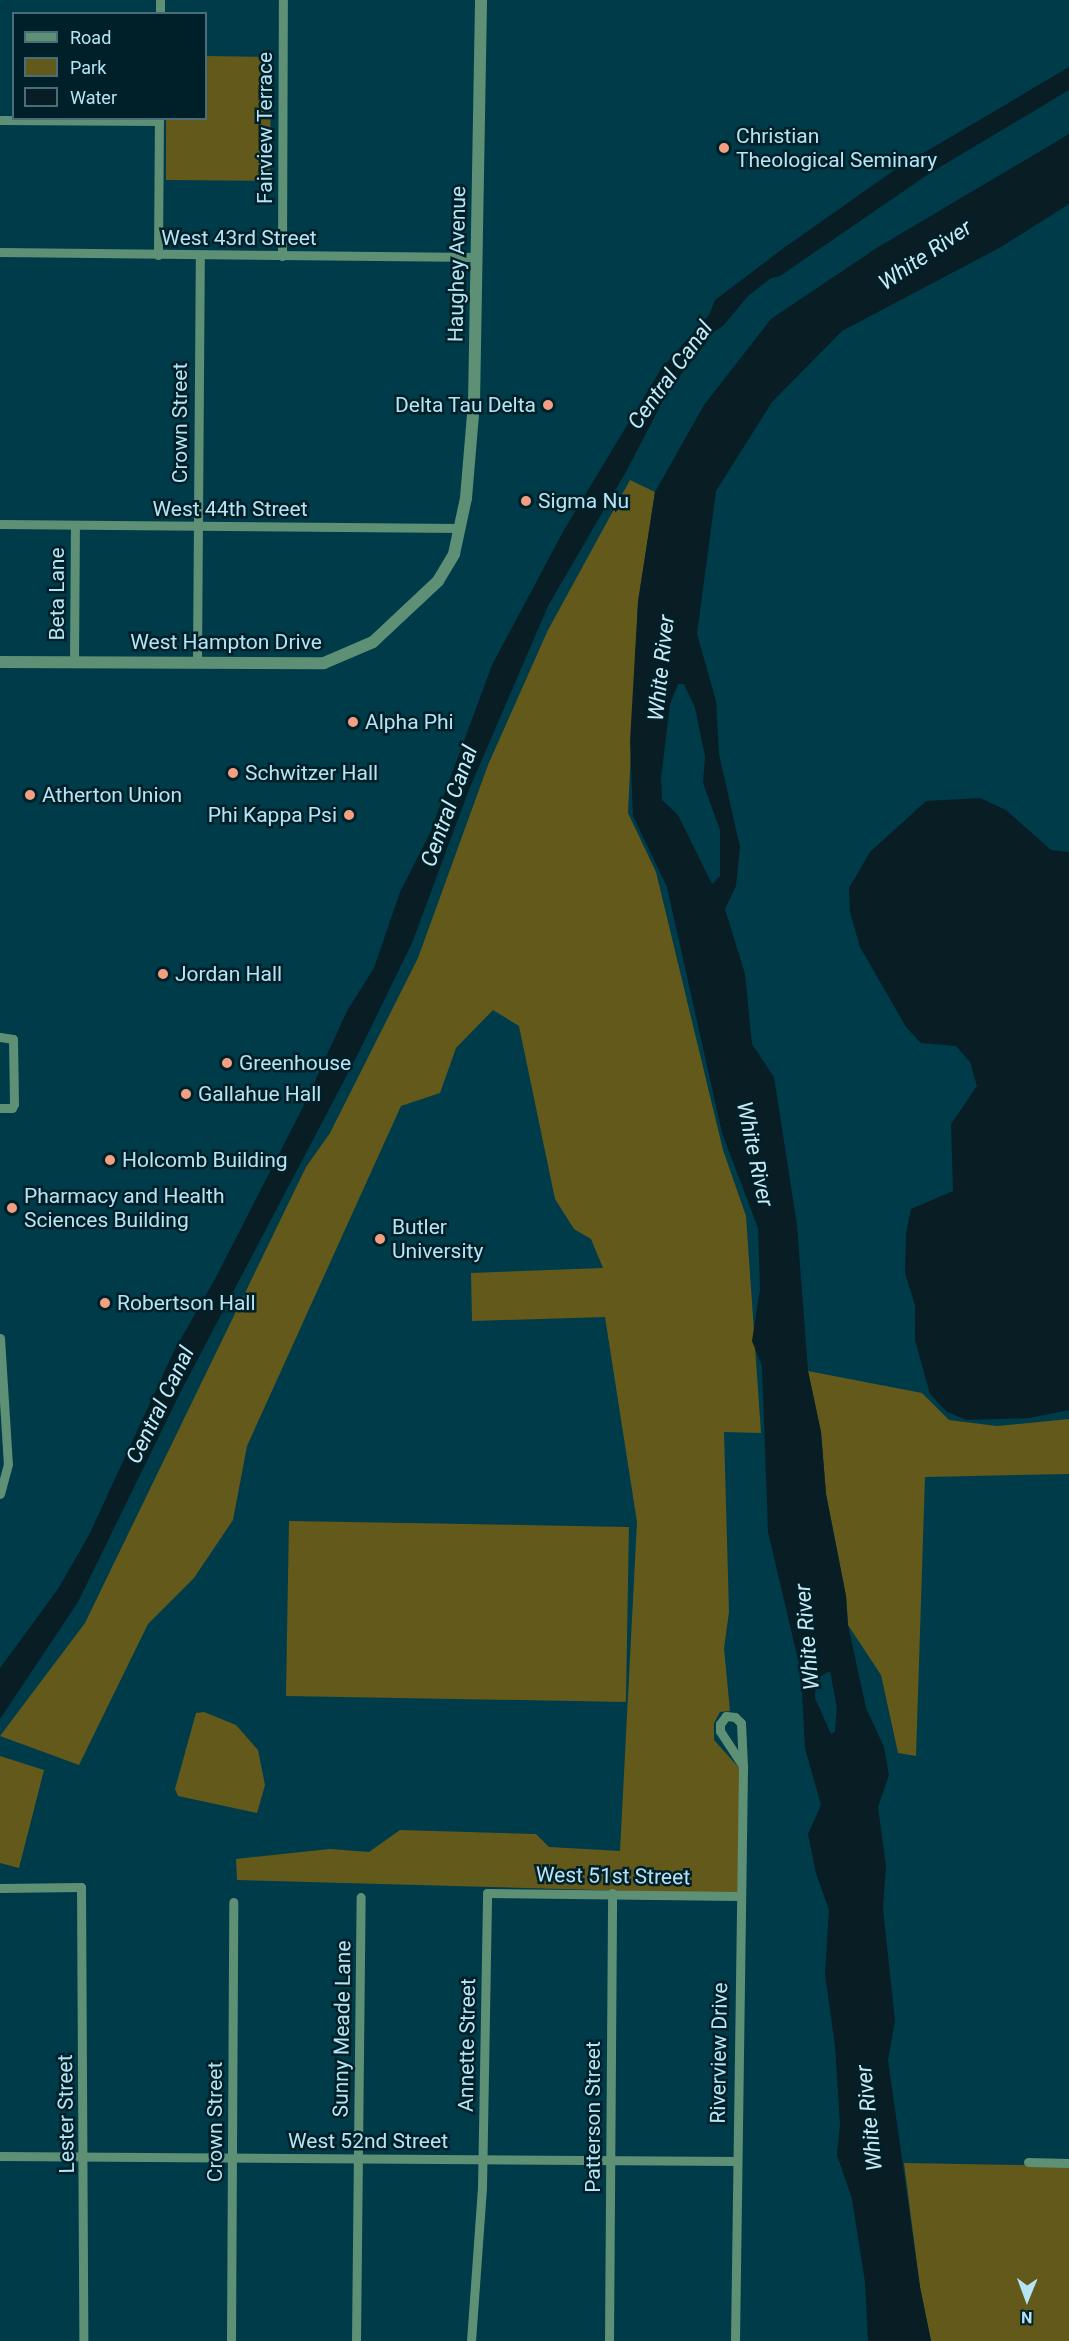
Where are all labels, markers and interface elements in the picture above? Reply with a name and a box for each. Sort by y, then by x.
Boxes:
legend [12,12,207,120]
text: Road [70,27,111,48]
street label: Fairview Terrace [252,52,278,204]
text: Park [70,57,106,78]
text: Water [70,87,117,108]
place label: Christian Theological Seminary [736,123,937,173]
marker: Christian Theological Seminary [717,141,731,155]
street label: Haughey Avenue [443,186,471,342]
water label: White River [873,214,977,296]
street label: West 43rd Street [161,225,317,251]
water label: Central Canal [622,316,718,434]
street label: Crown Street [167,363,193,483]
place label: Delta Tau Delta [395,392,536,418]
marker: Delta Tau Delta [541,398,555,412]
place label: Sigma Nu [538,488,629,514]
marker: Sigma Nu [519,494,533,508]
street label: West 44th Street [152,496,308,522]
street label: Beta Lane [44,547,70,641]
water label: White River [642,614,680,722]
street label: West Hampton Drive [130,629,322,655]
place label: Alpha Phi [365,709,454,735]
marker: Alpha Phi [346,715,360,729]
water label: Central Canal [415,742,483,870]
place label: Schwitzer Hall [245,760,378,786]
marker: Schwitzer Hall [226,766,240,780]
place label: Atherton Union [42,782,182,808]
marker: Atherton Union [23,788,37,802]
place label: Phi Kappa Psi [208,802,337,828]
marker: Phi Kappa Psi [342,808,356,822]
place label: Jordan Hall [175,961,282,987]
marker: Jordan Hall [156,967,170,981]
place label: Greenhouse [239,1050,351,1076]
marker: Greenhouse [220,1056,234,1070]
place label: Gallahue Hall [198,1081,321,1107]
marker: Gallahue Hall [179,1087,193,1101]
water label: White River [731,1099,779,1209]
place label: Holcomb Building [122,1147,288,1173]
marker: Holcomb Building [103,1153,117,1167]
place label: Pharmacy and Health Sciences Building [24,1183,224,1233]
marker: Pharmacy and Health Sciences Building [5,1201,19,1215]
place label: Butler University [392,1214,483,1264]
marker: Butler University [373,1232,387,1246]
place label: Robertson Hall [117,1290,256,1316]
marker: Robertson Hall [98,1296,112,1310]
water label: Central Canal [120,1342,200,1468]
water label: White River [789,1583,825,1691]
street label: West 51st Street [536,1862,690,1890]
street label: Sunny Meade Lane [328,1940,356,2118]
street label: Annette Street [453,1978,481,2112]
street label: Riverview Drive [705,1982,733,2124]
street label: Patterson Street [580,2041,606,2193]
street label: Lester Street [52,2054,80,2174]
street label: Crown Street [202,2062,228,2182]
water label: White River [850,2064,888,2172]
street label: West 52nd Street [288,2128,448,2154]
north arrow [997,2269,1057,2329]
text: N [1021,2308,1032,2327]

